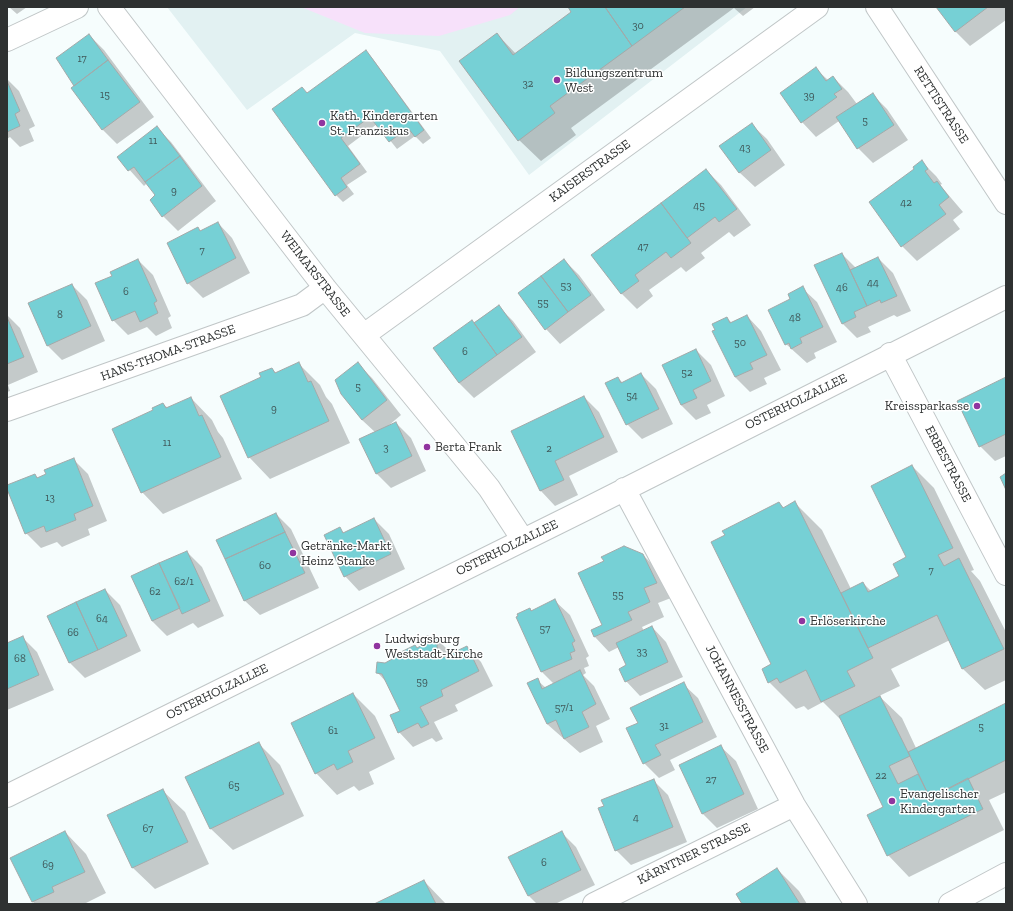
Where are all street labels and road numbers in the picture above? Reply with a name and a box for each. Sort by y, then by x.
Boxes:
street label: RETTISTRASSE [910,63,972,147]
street label: KAISERSTRASSE [546,136,634,206]
street label: WEIMARSTRASSE [277,228,353,320]
street label: HANS-THOMA-STRASSE [98,321,238,385]
street label: OSTERHOLZALLEE [742,371,850,433]
street label: ERBESTRASSE [921,423,975,505]
street label: OSTERHOLZALLEE [453,517,561,579]
street label: JOHANNESSTRASSE [702,642,772,756]
street label: OSTERHOLZALLEE [163,661,271,723]
street label: KÄRNTNER STRASSE [635,820,753,888]

